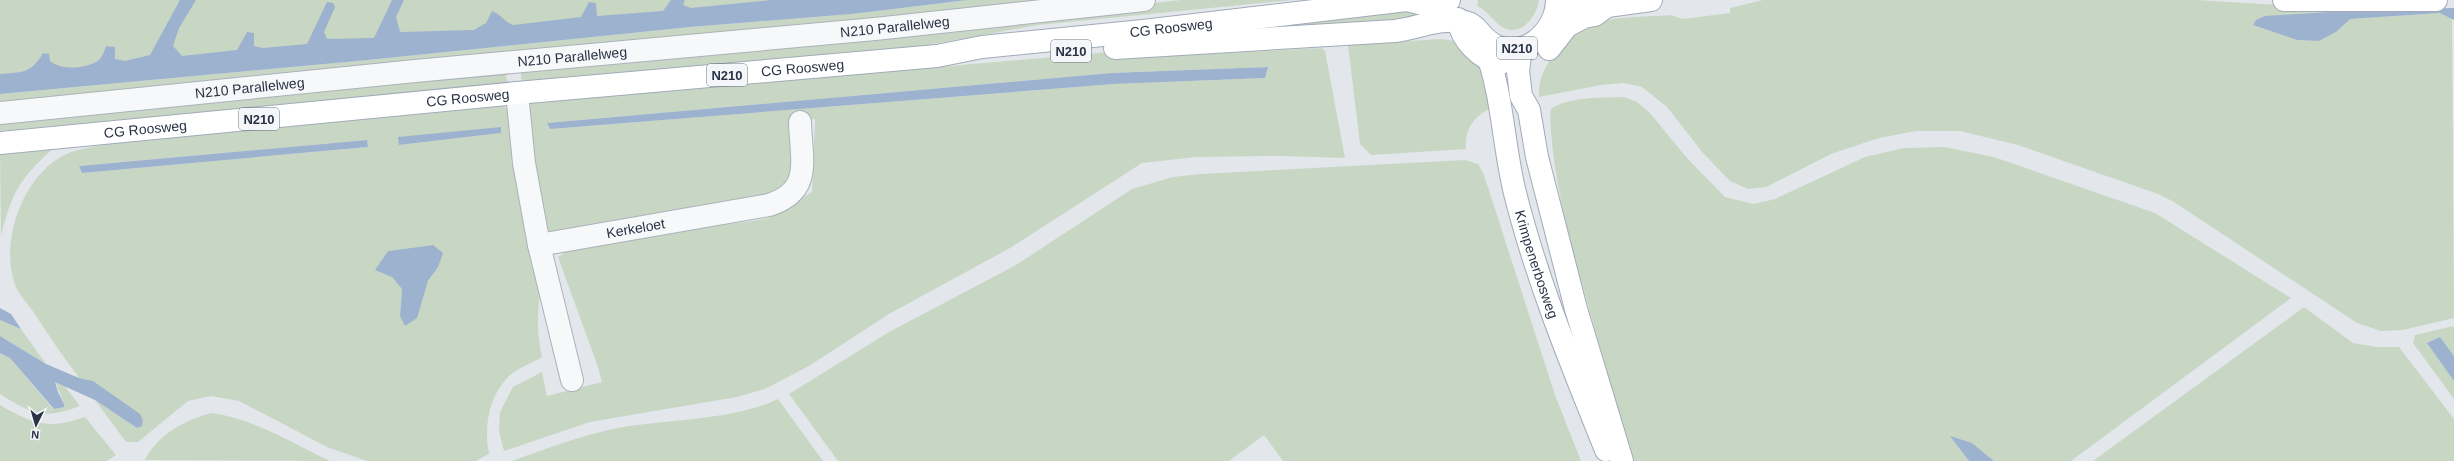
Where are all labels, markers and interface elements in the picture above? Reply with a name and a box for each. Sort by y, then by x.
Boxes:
street label: N210 Parallelweg [839,13,950,40]
street label: CG Roosweg [1129,15,1213,40]
road number: N210 [1497,37,1537,59]
road number: N210 [1051,40,1091,62]
street label: N210 Parallelweg [517,44,628,70]
street label: CG Roosweg [760,56,845,79]
road number: N210 [707,64,747,86]
street label: N210 Parallelweg [194,74,305,101]
street label: CG Roosweg [426,86,510,110]
road number: N210 [239,108,279,130]
street label: CG Roosweg [103,117,188,141]
street label: Krimpenerbosweg [1512,208,1562,321]
street label: Kerkeloet [605,215,666,241]
north arrow [16,405,56,445]
text: N [31,429,40,441]

